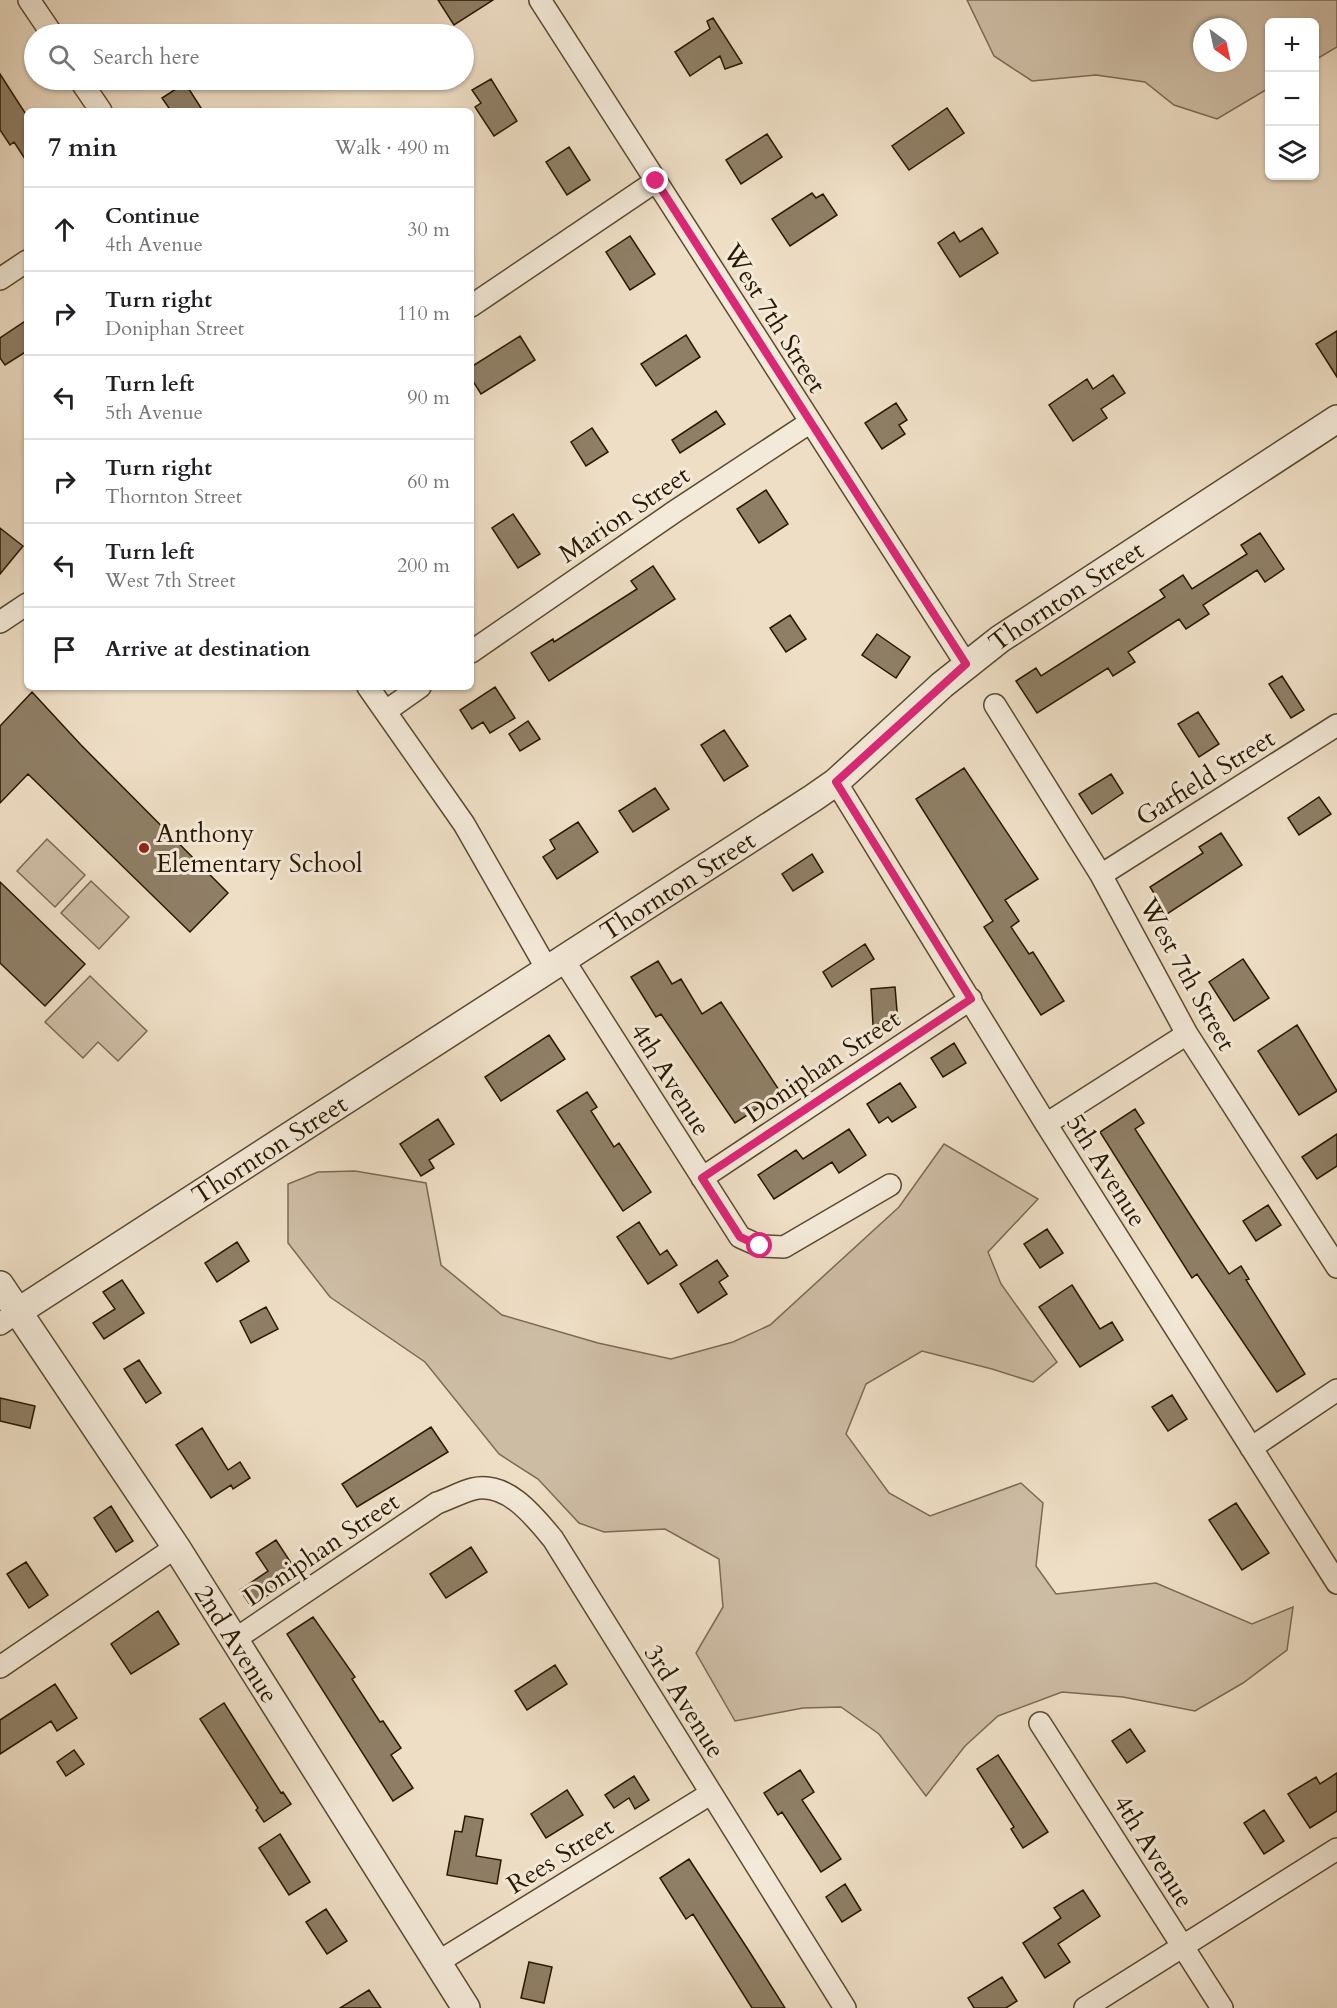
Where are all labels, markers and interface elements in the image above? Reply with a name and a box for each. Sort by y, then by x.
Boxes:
north arrow [1193,18,1247,72]
map controls [1265,18,1319,180]
button: + [1265,18,1319,72]
search box [24,24,474,90]
icon: search [45,41,78,74]
text: Search here [93,42,200,72]
button: − [1265,72,1319,126]
button: layers [1265,126,1319,180]
text: 7 min [48,130,117,165]
text: Walk · 490 m [335,134,450,161]
route end [642,167,668,193]
text: Continue [105,201,200,231]
icon: ahead [48,213,81,246]
text: 30 m [407,216,450,243]
text: 4th Avenue [105,231,203,258]
street label: West 7th Street [714,236,834,400]
text: Turn right [105,285,212,315]
icon: right [48,297,81,330]
text: 110 m [397,300,450,327]
text: Doniphan Street [105,315,244,342]
text: Turn left [105,369,194,399]
icon: left [48,381,81,414]
text: 90 m [407,384,450,411]
text: 5th Avenue [105,399,203,426]
text: Turn right [105,453,212,483]
street label: Marion Street [552,458,697,571]
icon: right [48,465,81,498]
text: 60 m [407,468,450,495]
text: Thornton Street [105,483,242,510]
street label: Thornton Street [981,533,1151,659]
text: Turn left [105,537,194,567]
icon: left [48,549,81,582]
text: 200 m [397,552,450,579]
text: West 7th Street [105,567,236,594]
icon: arrive [48,633,81,666]
text: Arrive at destination [105,634,310,664]
street label: Garfield Street [1129,721,1281,834]
place label: Anthony Elementary School [156,816,363,881]
street label: Thornton Street [593,823,762,949]
marker: Anthony Elementary School [137,841,151,855]
street label: West 7th Street [1131,891,1244,1057]
street label: Doniphan Street [737,1001,907,1132]
street label: 4th Avenue [622,1016,719,1142]
street label: Thornton Street [185,1087,354,1213]
street label: 5th Avenue [1058,1107,1155,1233]
route start [746,1232,772,1258]
street label: Doniphan Street [236,1484,406,1615]
street label: 2nd Avenue [186,1578,287,1710]
street label: 3rd Avenue [636,1638,733,1765]
street label: 4th Avenue [1105,1788,1202,1914]
street label: Rees Street [500,1809,620,1902]

